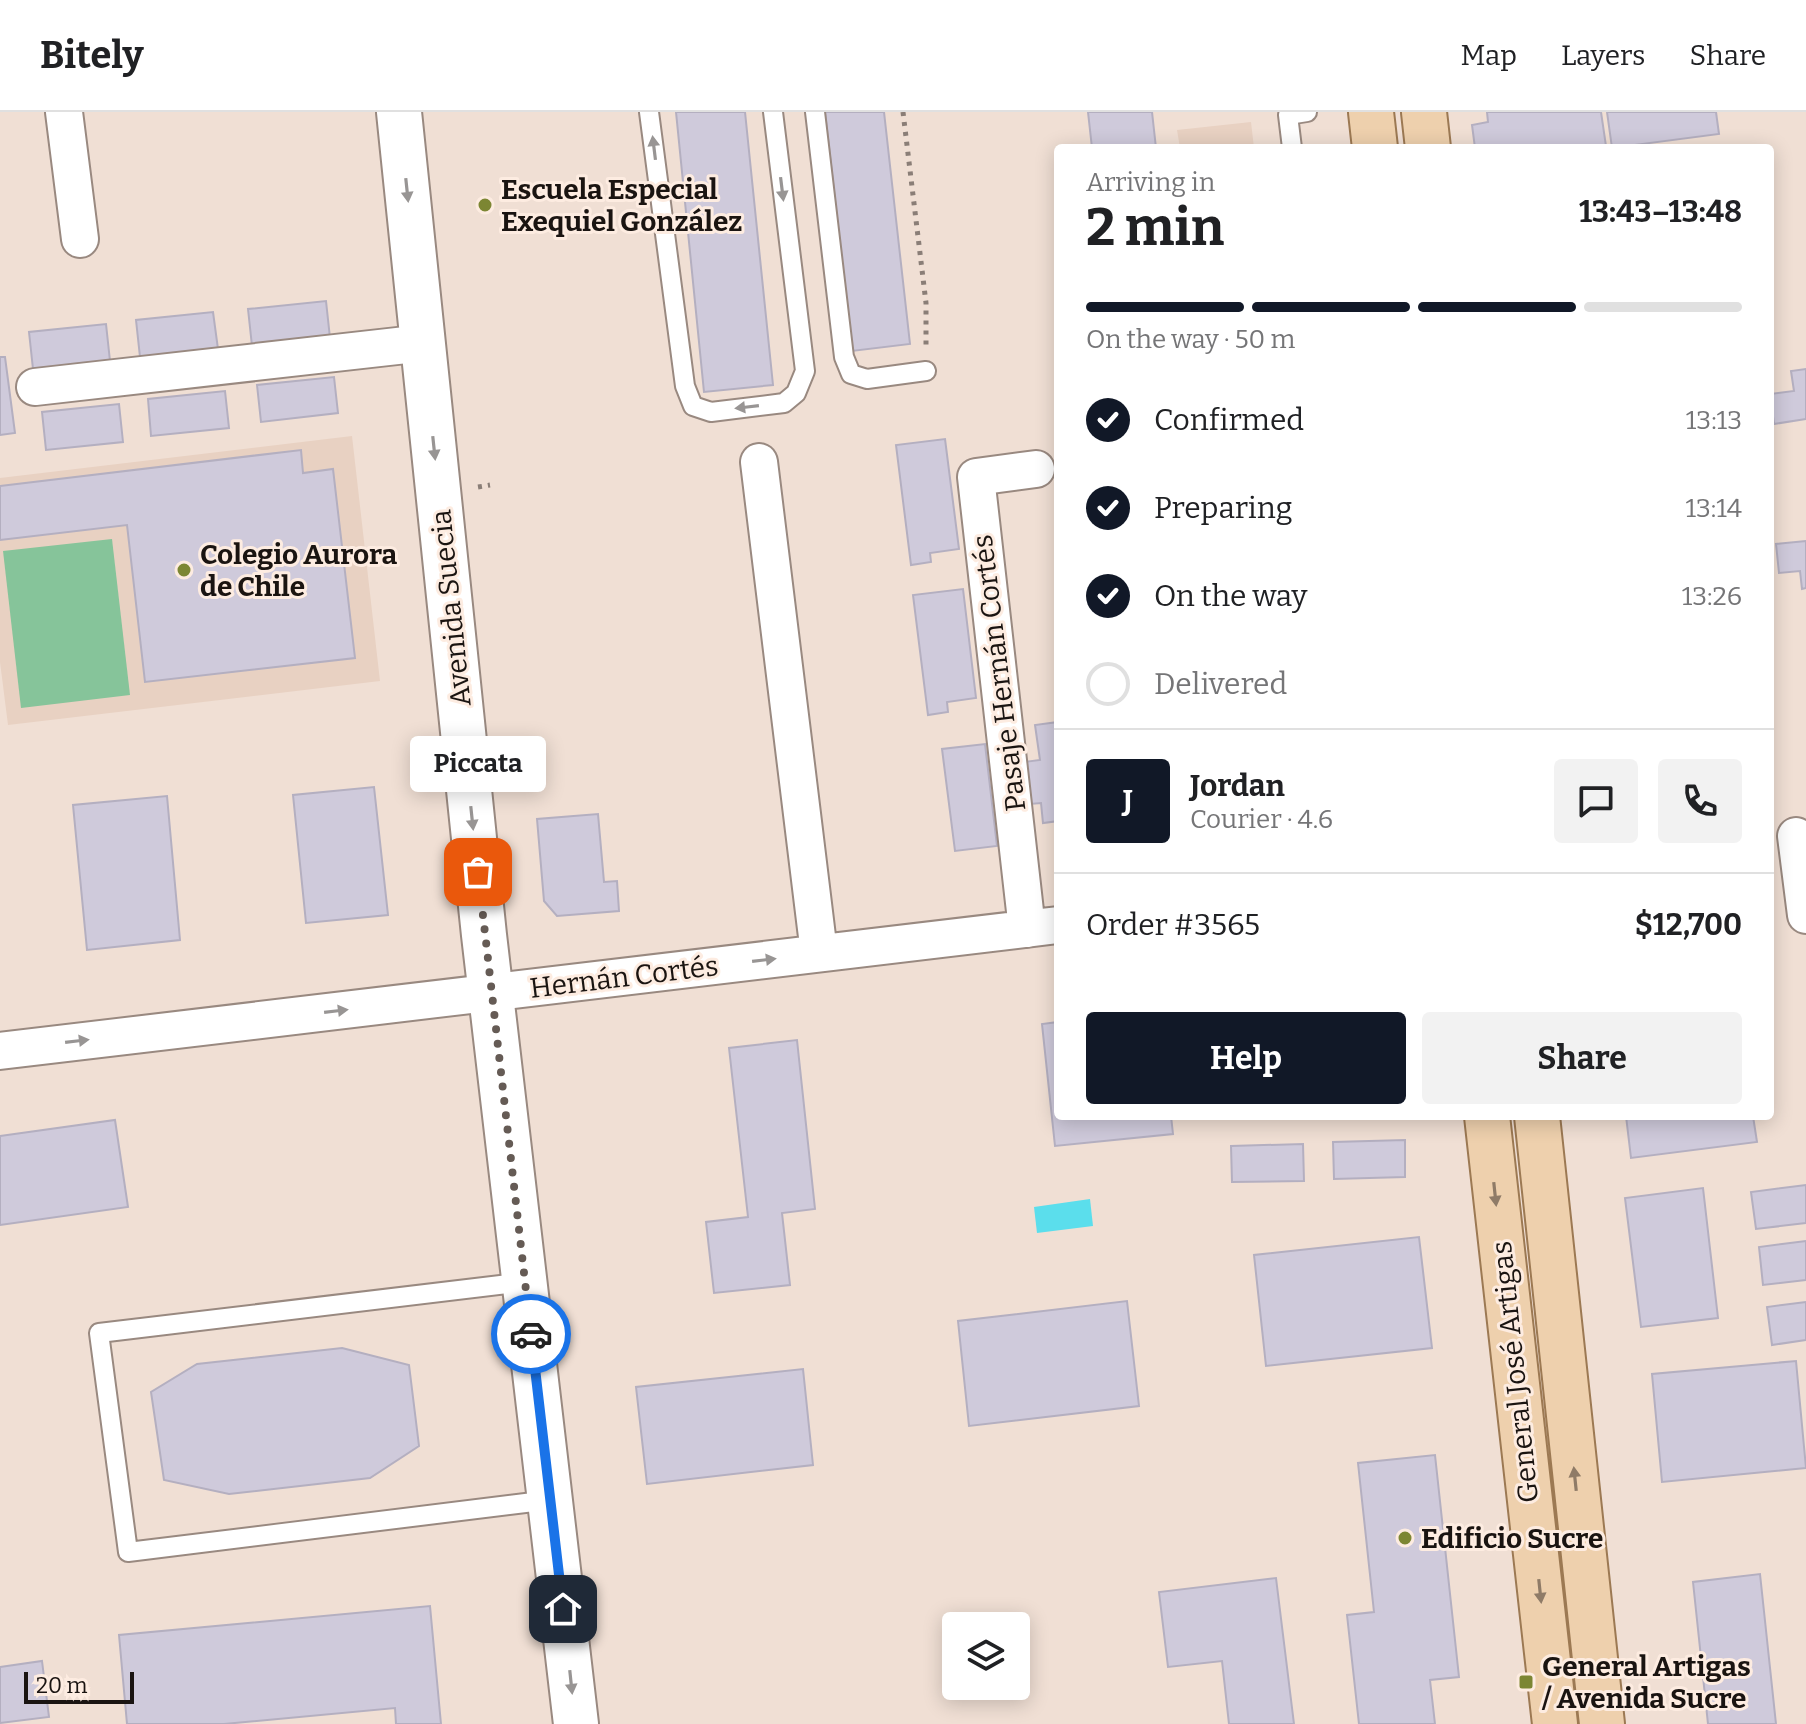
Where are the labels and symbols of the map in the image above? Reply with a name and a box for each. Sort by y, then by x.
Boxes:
one-way arrow [647,136,660,161]
place label: Escuela Especial Exequiel González [501,173,742,238]
one-way arrow [400,177,413,202]
one-way arrow [776,177,789,202]
marker: Escuela Especial Exequiel González [476,196,494,214]
one-way arrow [734,401,759,414]
one-way arrow [428,436,441,461]
street label: Avenida Suecia [424,508,478,708]
street label: Pasaje Hernán Cortés [966,533,1032,813]
place label: Colegio Aurora de Chile [200,538,397,603]
marker: Colegio Aurora de Chile [175,561,193,579]
callout: Piccata [410,736,546,792]
one-way arrow [466,806,479,831]
pin [444,838,512,906]
street label: Hernán Cortés [528,949,720,1005]
one-way arrow [752,953,777,966]
one-way arrow [324,1004,349,1017]
one-way arrow [65,1035,90,1048]
one-way arrow [1489,1181,1502,1206]
street label: General José Artigas [1485,1240,1545,1504]
courier [491,1294,571,1374]
one-way arrow [1569,1466,1582,1491]
place label: Edificio Sucre [1421,1522,1603,1555]
marker: Edificio Sucre [1396,1529,1414,1547]
pin [529,1575,597,1643]
one-way arrow [1533,1579,1546,1604]
place label: General Artigas / Avenida Sucre [1541,1650,1751,1715]
scale bar [24,1668,134,1704]
one-way arrow [565,1670,578,1695]
marker: General Artigas / Avenida Sucre [1517,1673,1535,1691]

